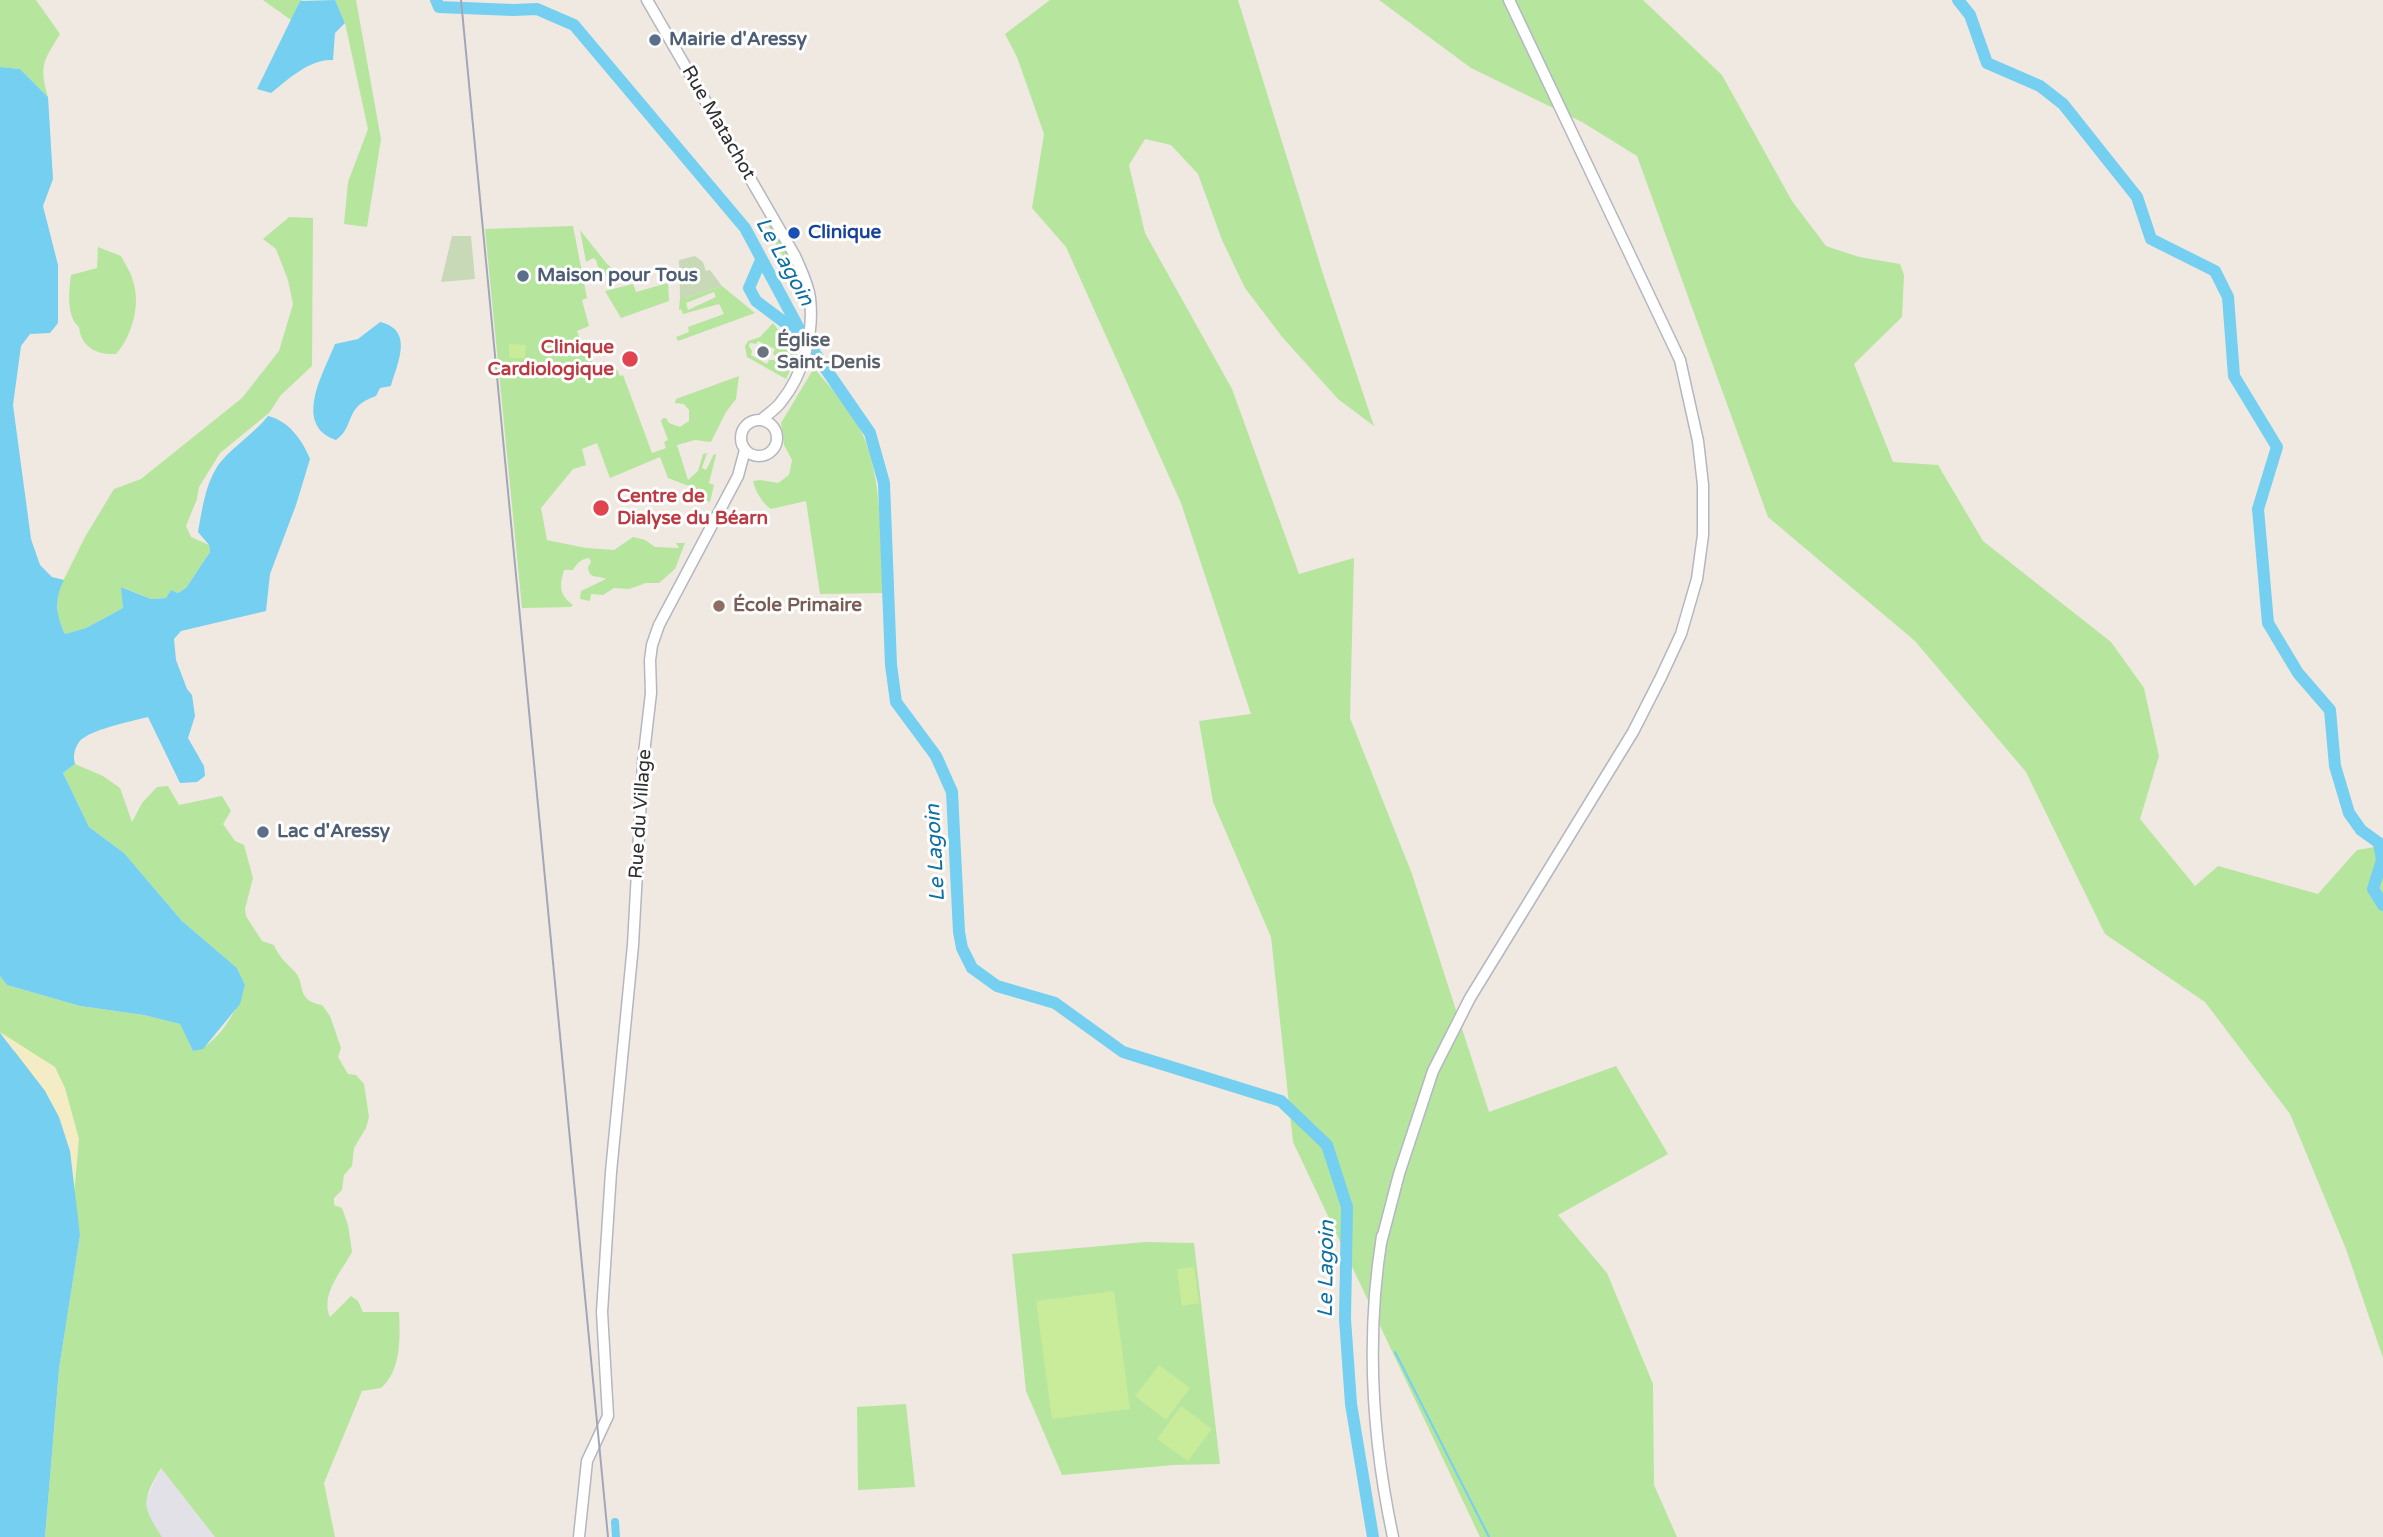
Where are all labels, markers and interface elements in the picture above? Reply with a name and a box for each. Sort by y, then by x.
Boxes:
place label: Mairie d'Aressy [669,29,807,51]
marker: Mairie d'Aressy [647,32,663,48]
street label: Rue Matachot [676,62,760,184]
water label: Le Lagoin [749,213,819,311]
place label: Clinique [808,222,881,244]
marker: Clinique [786,225,802,241]
place label: Maison pour Tous [537,265,698,287]
marker: Maison pour Tous [515,268,531,284]
place label: Église Saint-Denis [777,330,881,374]
place label: Clinique Cardiologique [488,337,614,381]
marker: Église Saint-Denis [755,344,771,360]
marker: Clinique Cardiologique [620,349,640,369]
place label: Centre de Dialyse du Béarn [617,486,768,530]
marker: Centre de Dialyse du Béarn [591,498,611,518]
place label: École Primaire [733,595,862,617]
marker: École Primaire [711,598,727,614]
street label: Rue du Village [625,748,657,880]
water label: Le Lagoin [921,804,951,902]
place label: Lac d'Aressy [277,821,390,843]
marker: Lac d'Aressy [255,824,271,840]
water label: Le Lagoin [1314,1220,1340,1318]

